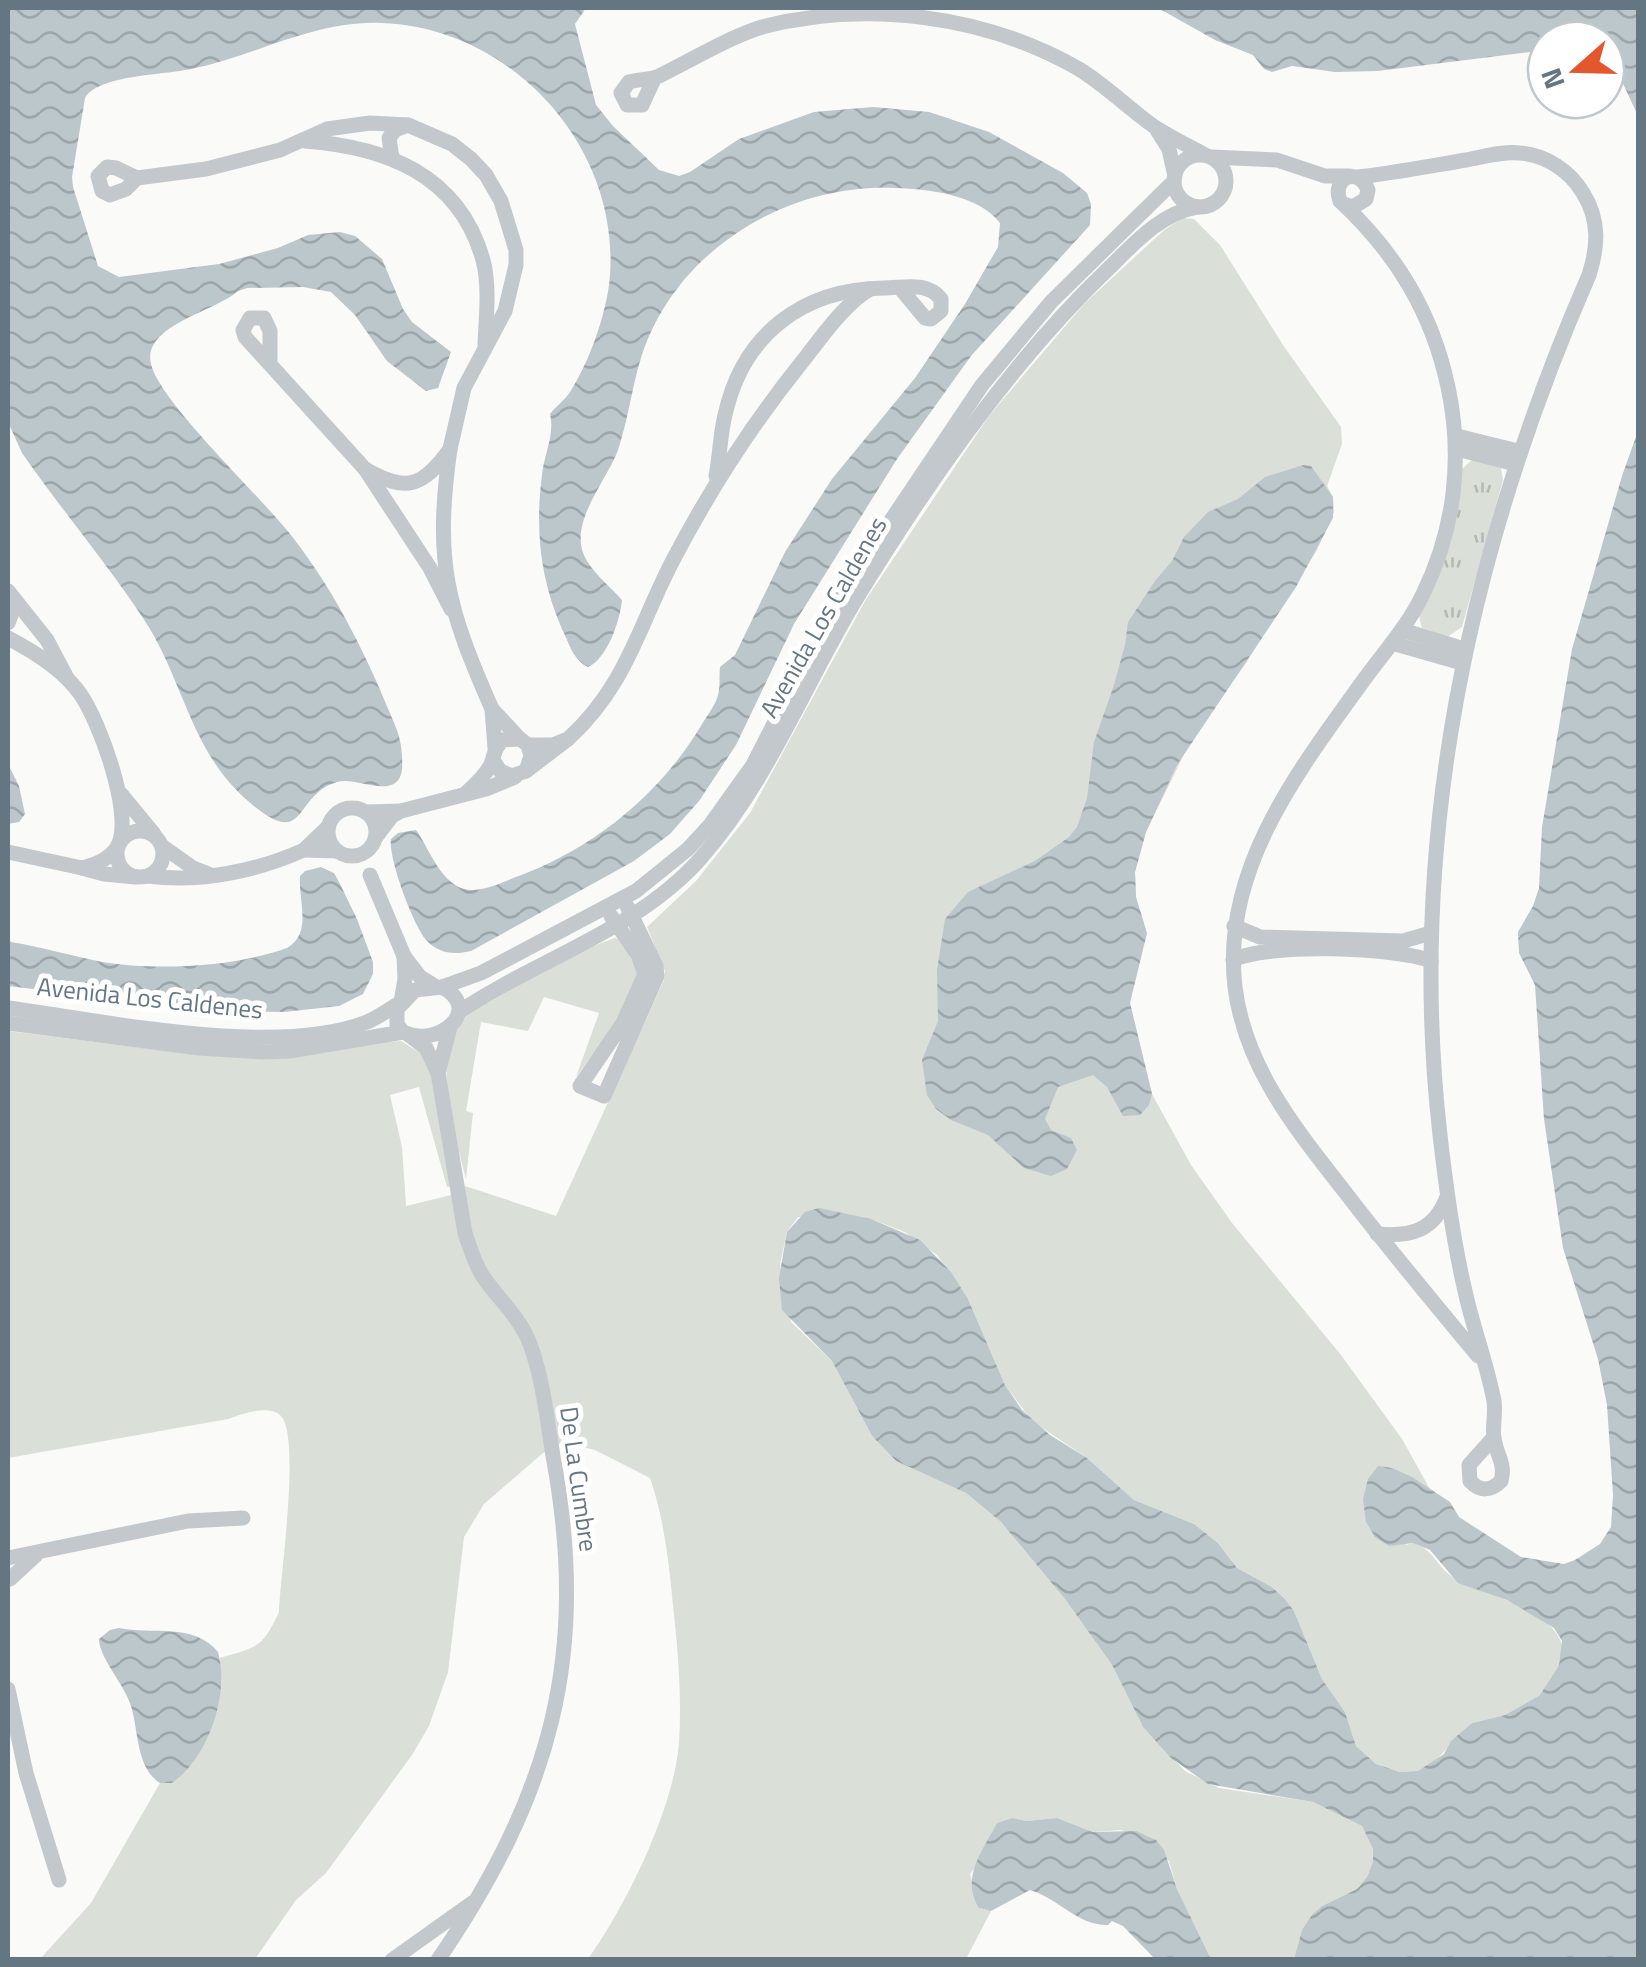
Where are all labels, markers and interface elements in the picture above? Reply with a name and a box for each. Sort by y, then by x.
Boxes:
north arrow [1526,20,1626,120]
text: N [1529,62,1576,95]
street label: Avenida Los Caldenes [750,509,896,725]
street label: Avenida Los Caldenes [35,967,265,1029]
street label: De La Cumbre [550,1404,608,1554]

